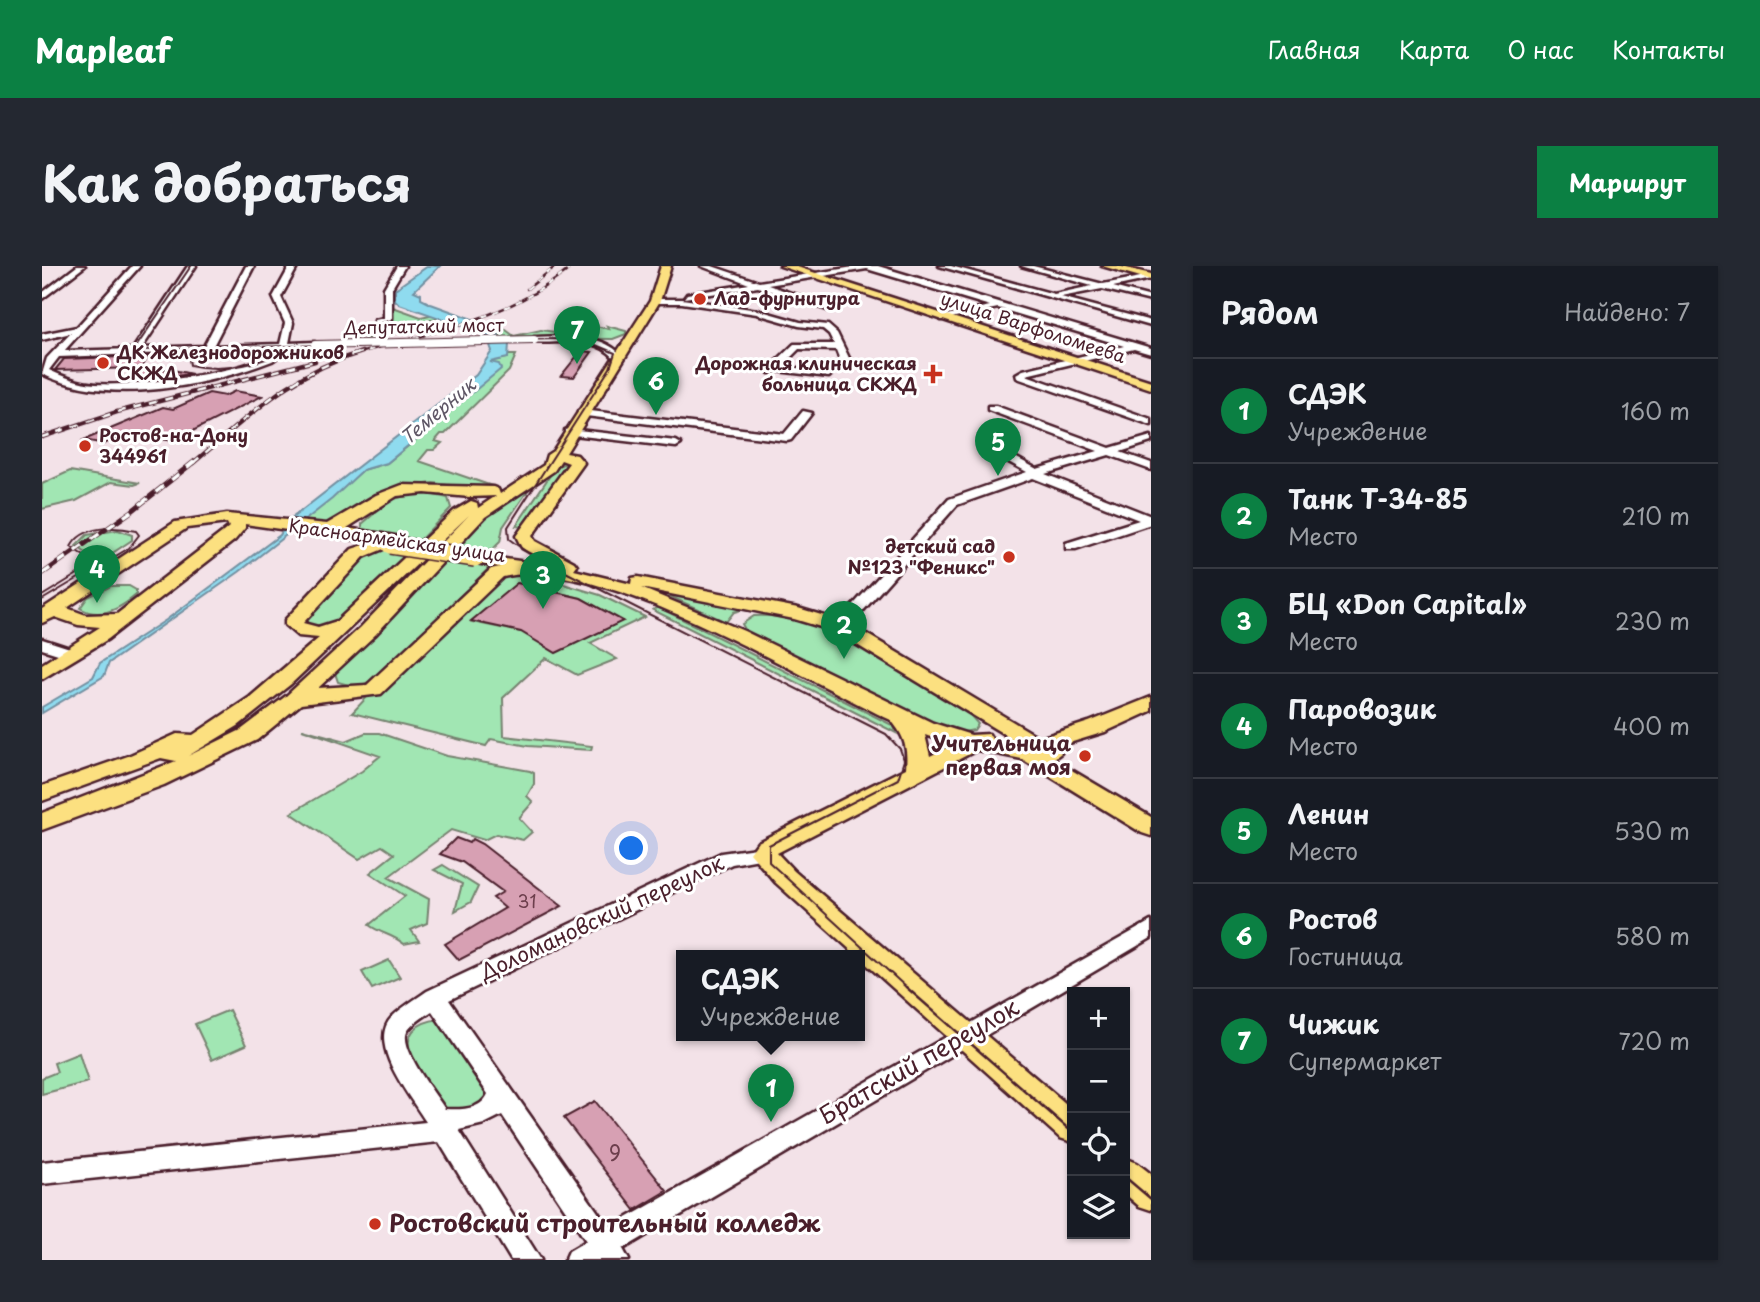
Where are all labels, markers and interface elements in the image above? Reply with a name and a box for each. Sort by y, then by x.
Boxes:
text: Mapleaf [35,24,171,74]
text: Главная [1268,31,1361,67]
text: Карта [1399,31,1469,67]
text: О нас [1507,31,1574,67]
text: Контакты [1612,31,1725,67]
text: Как добраться [42,145,412,219]
button: Маршрут [1537,146,1718,218]
place label: Лад-фурнитура [714,284,860,311]
street label: улица Варфоломеева [938,284,1130,369]
text: Рядом [1221,289,1319,334]
marker: Лад-фурнитура [692,291,708,307]
text: Найдено: 7 [1564,294,1690,329]
pin: 7 [554,306,600,364]
street label: Депутатский мост [343,311,505,340]
place label: ДК Железнодорожников СКЖД [116,338,344,386]
place label: Дорожная клиническая больница СКЖД [695,349,918,397]
marker: ДК Железнодорожников СКЖД [95,355,111,371]
pin: 6 [633,357,679,415]
marker: Дорожная клиническая больница СКЖД [923,364,943,384]
water label: Темерник [394,369,482,450]
text: СДЭК [1288,374,1367,413]
text: 1 [1239,393,1250,428]
text: 160 m [1621,393,1690,428]
text: Учреждение [1288,413,1428,448]
pin: 5 [975,418,1021,476]
place label: Ростов-на-Дону 344961 [99,421,248,469]
marker: Ростов-на-Дону 344961 [77,438,93,454]
text: Танк Т-34-85 [1288,479,1468,518]
text: 2 [1236,498,1252,533]
text: 210 m [1622,498,1690,533]
street label: Красноармейская улица [287,511,508,568]
text: Место [1288,518,1358,553]
place label: детский сад №123 "Феникс" [847,532,995,580]
pin: 4 [74,545,120,603]
marker: детский сад №123 "Феникс" [1001,549,1017,565]
pin: 3 [520,551,566,609]
text: БЦ «Don Capital» [1288,584,1527,623]
pin: 2 [821,601,867,659]
text: 3 [1236,603,1252,638]
text: 230 m [1615,603,1690,638]
text: Место [1288,623,1358,658]
text: Паровозик [1288,689,1436,728]
text: 4 [1236,708,1252,743]
text: 400 m [1613,708,1690,743]
place label: Учительница первая моя [931,726,1071,782]
text: Место [1288,728,1358,763]
marker: Учительница первая моя [1077,748,1093,764]
text: Ленин [1288,794,1369,833]
text: 5 [1237,813,1251,848]
text: 530 m [1614,813,1690,848]
your location [614,831,648,865]
text: Место [1288,833,1358,868]
street label: Доломановский переулок [473,845,729,987]
house number: 31 [518,887,536,914]
text: Ростов [1288,899,1378,938]
text: 6 [1236,918,1252,953]
text: 580 m [1615,918,1690,953]
text: Гостиница [1288,938,1403,973]
popup [676,950,865,1041]
text: СДЭК [701,959,779,998]
map controls [1067,987,1130,1239]
button: + [1067,987,1130,1050]
street label: Братский переулок [811,988,1025,1132]
text: Учреждение [701,998,840,1033]
text: Чижик [1288,1004,1379,1043]
text: 7 [1237,1023,1251,1058]
text: 720 m [1618,1023,1690,1058]
text: Супермаркет [1288,1043,1442,1078]
button: − [1067,1050,1130,1113]
pin: 1 [748,1064,794,1122]
button: locate [1067,1113,1130,1176]
house number: 9 [609,1136,621,1168]
button: layers [1067,1176,1130,1239]
place label: Ростовский строительный колледж [389,1204,821,1240]
marker: Ростовский строительный колледж [367,1216,383,1232]

